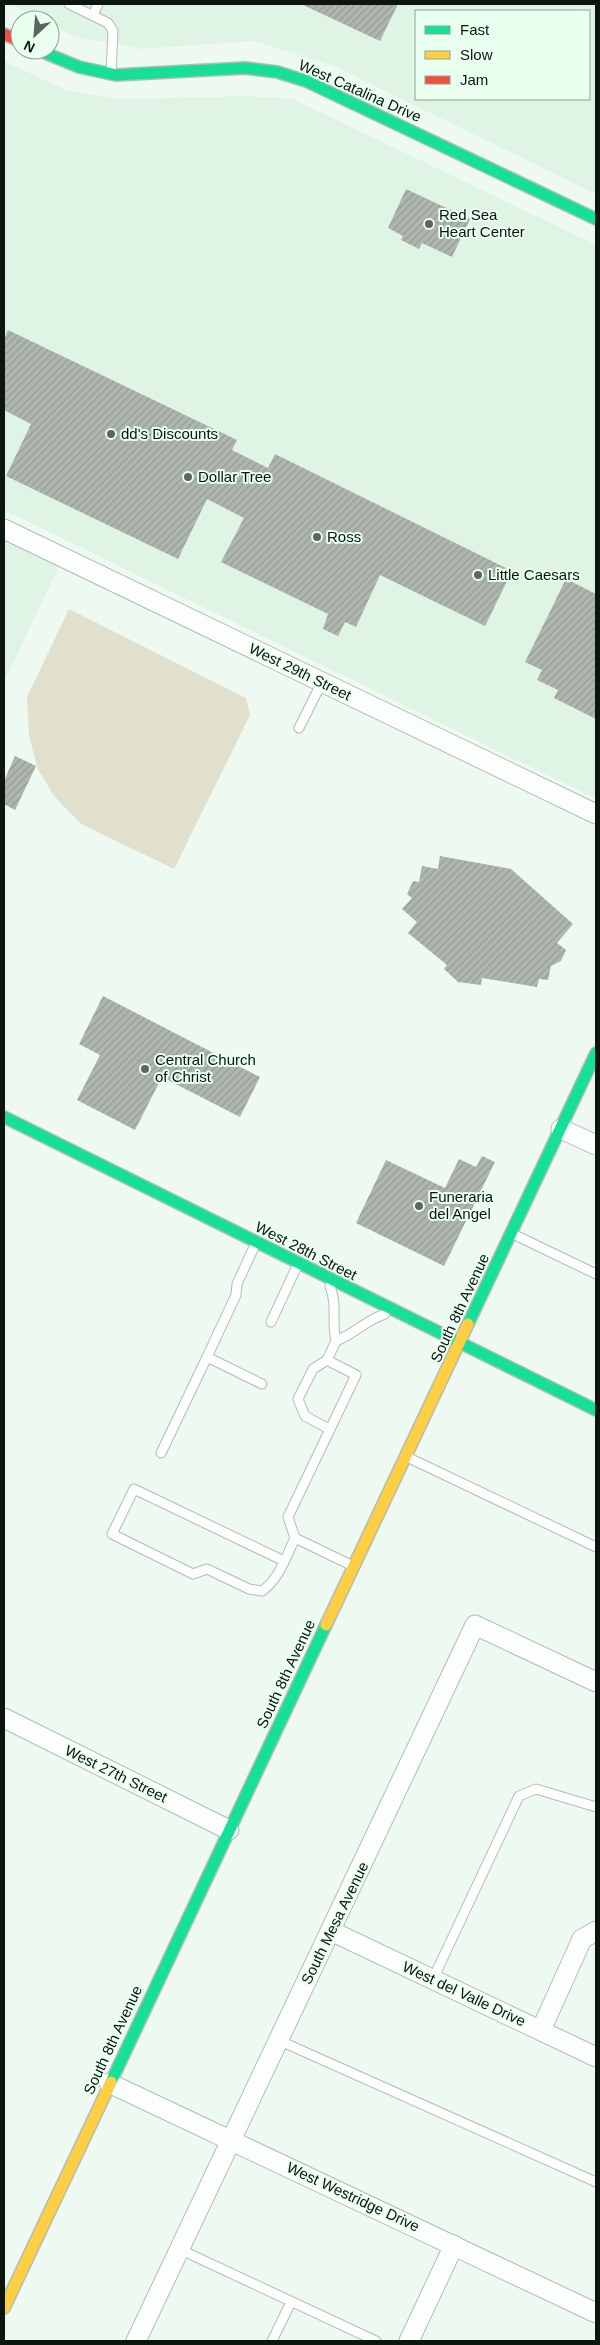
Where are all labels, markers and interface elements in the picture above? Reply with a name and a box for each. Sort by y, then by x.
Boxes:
north arrow [10,10,60,60]
legend [415,10,590,100]
text: Fast [460,21,490,38]
text: N [21,37,37,56]
text: Slow [460,46,493,63]
street label: West Catalina Drive [296,56,424,125]
text: Jam [460,71,488,88]
place label: Red Sea Heart Center [439,206,525,240]
marker: Red Sea Heart Center [423,218,435,230]
place label: dd's Discounts [121,425,218,442]
marker: dd's Discounts [105,428,117,440]
place label: Dollar Tree [198,468,271,485]
marker: Dollar Tree [182,471,194,483]
place label: Ross [327,528,361,545]
marker: Ross [311,531,323,543]
place label: Little Caesars [488,566,580,583]
marker: Little Caesars [472,569,484,581]
street label: West 29th Street [246,639,355,704]
place label: Central Church of Christ [155,1051,256,1085]
marker: Central Church of Christ [139,1063,151,1075]
place label: Funeraria del Angel [429,1188,494,1222]
marker: Funeraria del Angel [413,1200,425,1212]
street label: West 28th Street [253,1218,360,1284]
street label: South 8th Avenue [427,1251,492,1365]
street label: South 8th Avenue [253,1617,318,1731]
street label: West 27th Street [62,1741,171,1806]
street label: South Mesa Avenue [298,1859,372,1987]
street label: West del Valle Drive [400,1958,528,2029]
street label: South 8th Avenue [80,1983,145,2097]
street label: West Westridge Drive [284,2158,422,2235]

